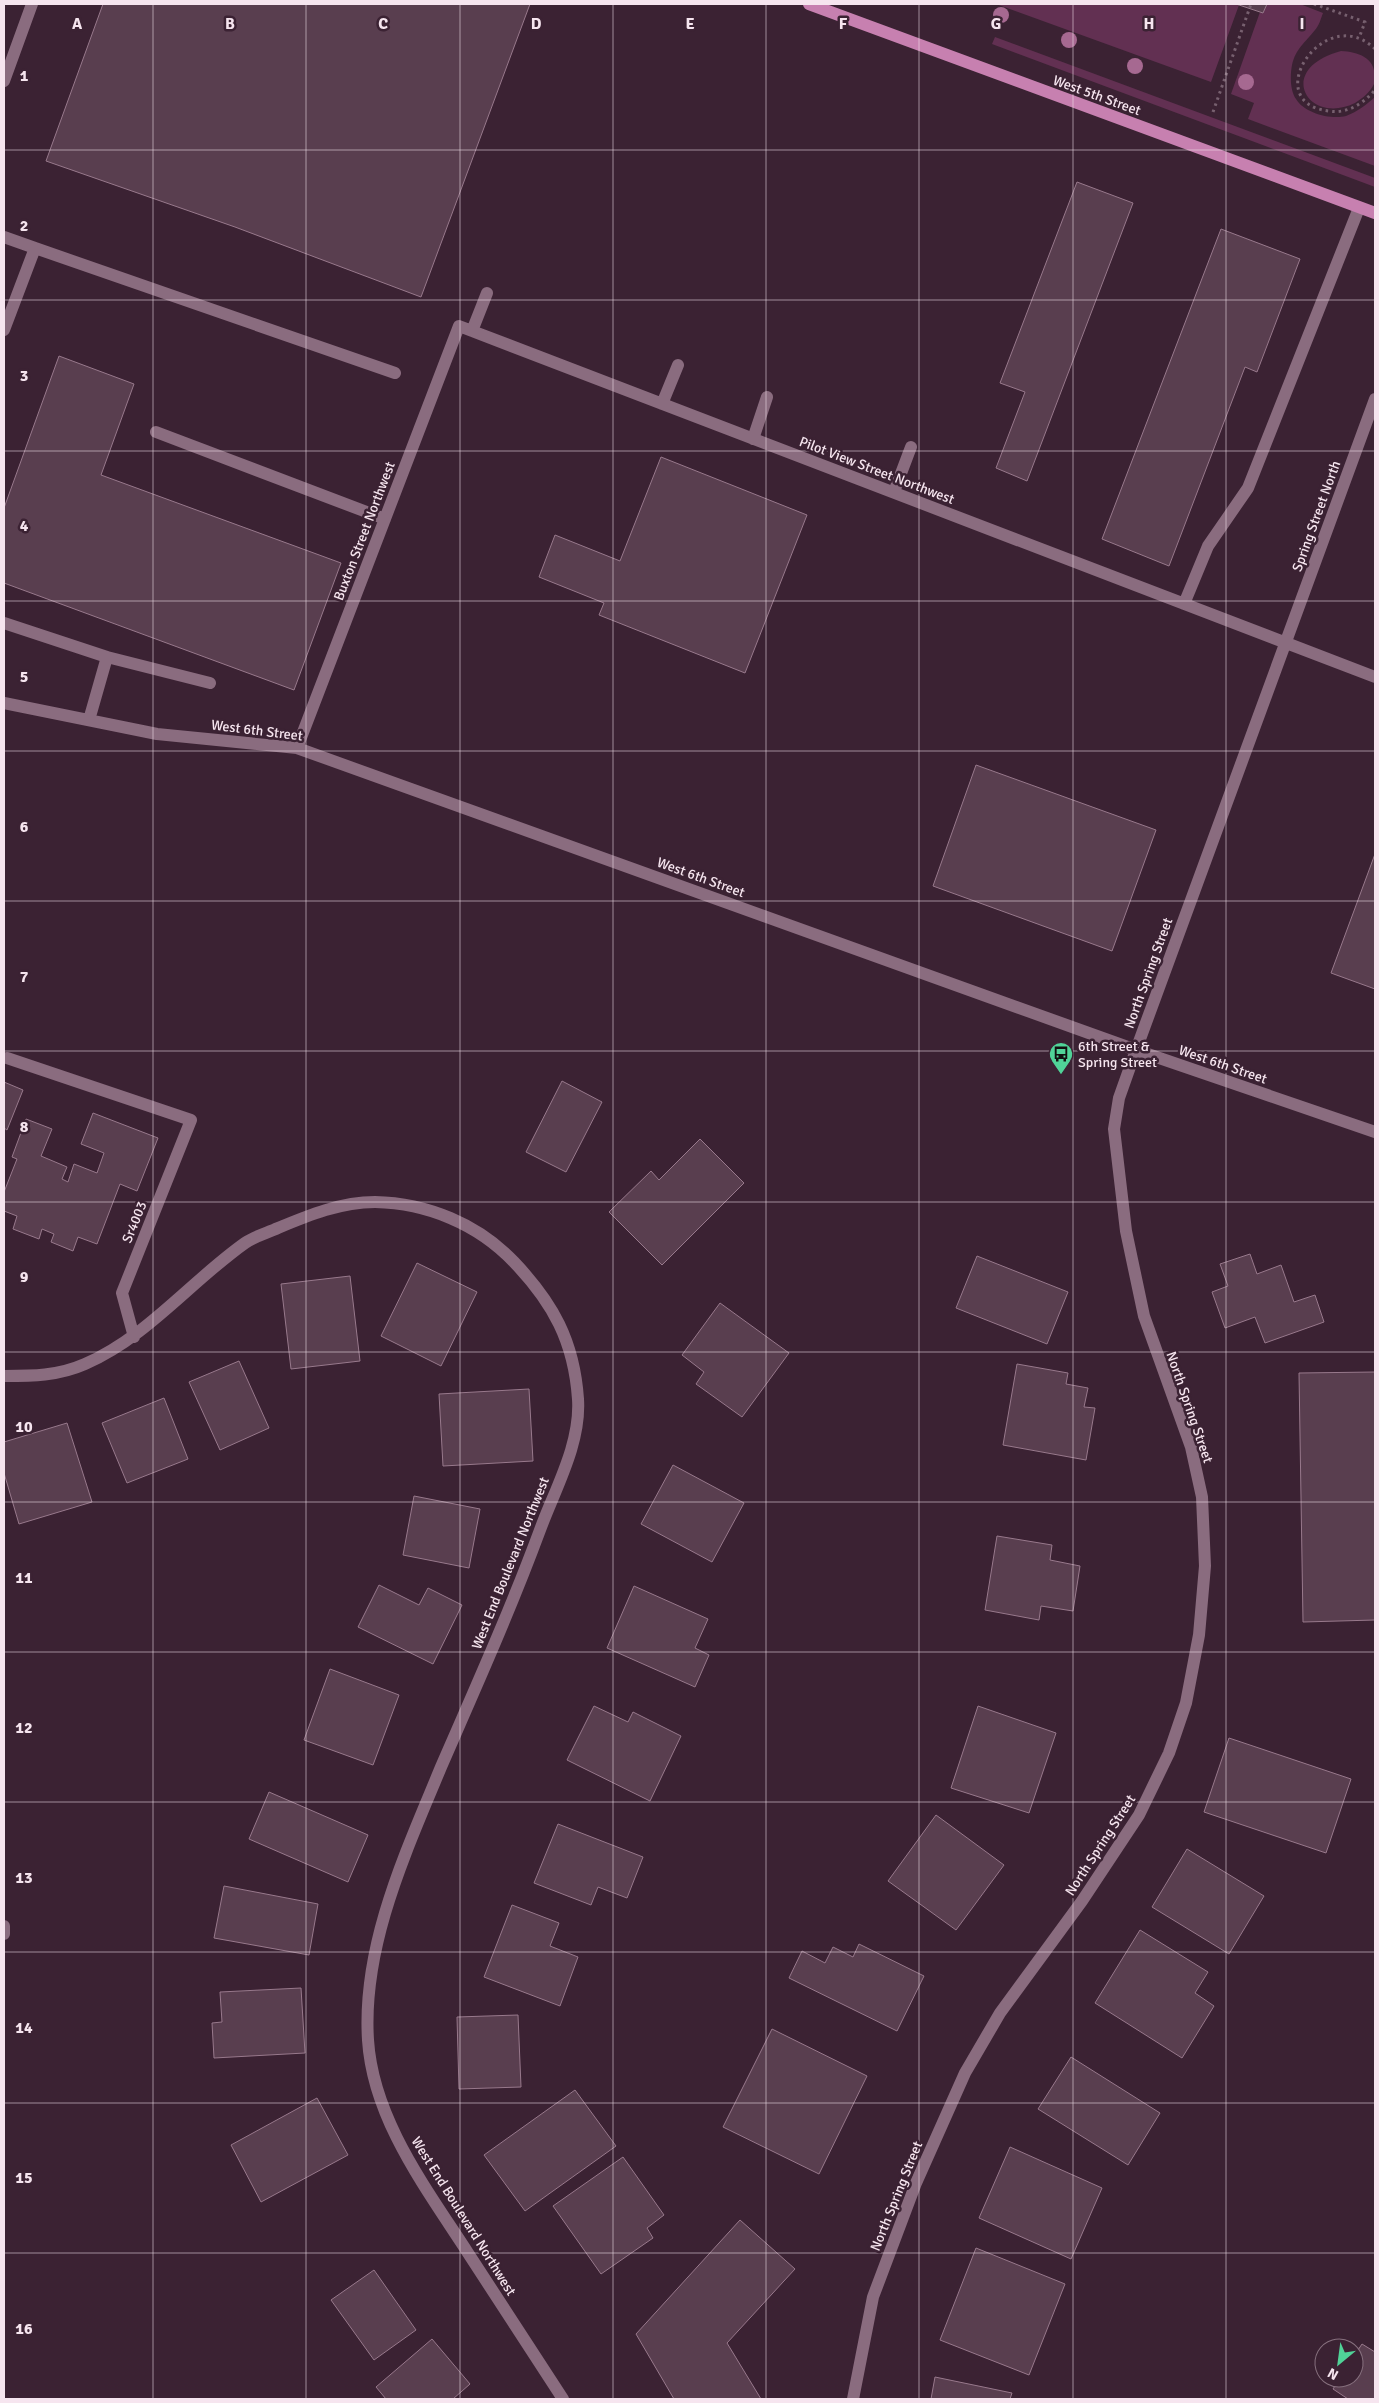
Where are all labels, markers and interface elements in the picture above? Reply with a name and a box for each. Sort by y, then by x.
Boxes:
text: A [72,14,83,34]
text: B [225,14,235,34]
text: C [378,14,388,34]
text: D [531,14,542,34]
text: E [685,14,695,34]
text: F [839,14,848,34]
text: G [991,14,1001,34]
text: H [1144,14,1154,34]
text: I [1299,14,1305,34]
text: 1 [20,66,29,86]
street label: West 5th Street [1051,72,1143,119]
text: 2 [20,216,28,236]
text: 3 [20,366,28,386]
street label: Pilot View Street Northwest [797,433,957,508]
street label: Spring Street North [1289,458,1344,574]
street label: Buxton Street Northwest [330,459,399,603]
text: 4 [20,516,29,536]
text: 5 [20,667,28,687]
street label: West 6th Street [210,716,304,745]
text: 6 [20,817,29,837]
street label: West 6th Street [655,854,747,901]
street label: North Spring Street [1121,915,1176,1031]
text: 7 [20,967,29,987]
place label: 6th Street & Spring Street [1078,1038,1157,1071]
bus stop icon: 6th Street & Spring Street [1048,1041,1074,1075]
street label: West 6th Street [1177,1041,1269,1088]
text: 8 [20,1117,29,1137]
street label: Sr4003 [118,1199,150,1245]
text: 9 [20,1267,29,1287]
street label: North Spring Street [1162,1349,1217,1465]
text: 10 [15,1417,33,1437]
street label: West End Boulevard Northwest [468,1475,553,1652]
text: 11 [15,1568,33,1588]
text: 12 [15,1718,33,1738]
street label: North Spring Street [1061,1792,1139,1899]
text: 13 [15,1868,33,1888]
text: 14 [15,2018,33,2038]
street label: West End Boulevard Northwest [408,2134,520,2299]
street label: North Spring Street [867,2139,926,2254]
text: 15 [15,2168,33,2188]
text: 16 [15,2319,33,2339]
north arrow [1314,2338,1364,2388]
text: N [1325,2364,1341,2384]

